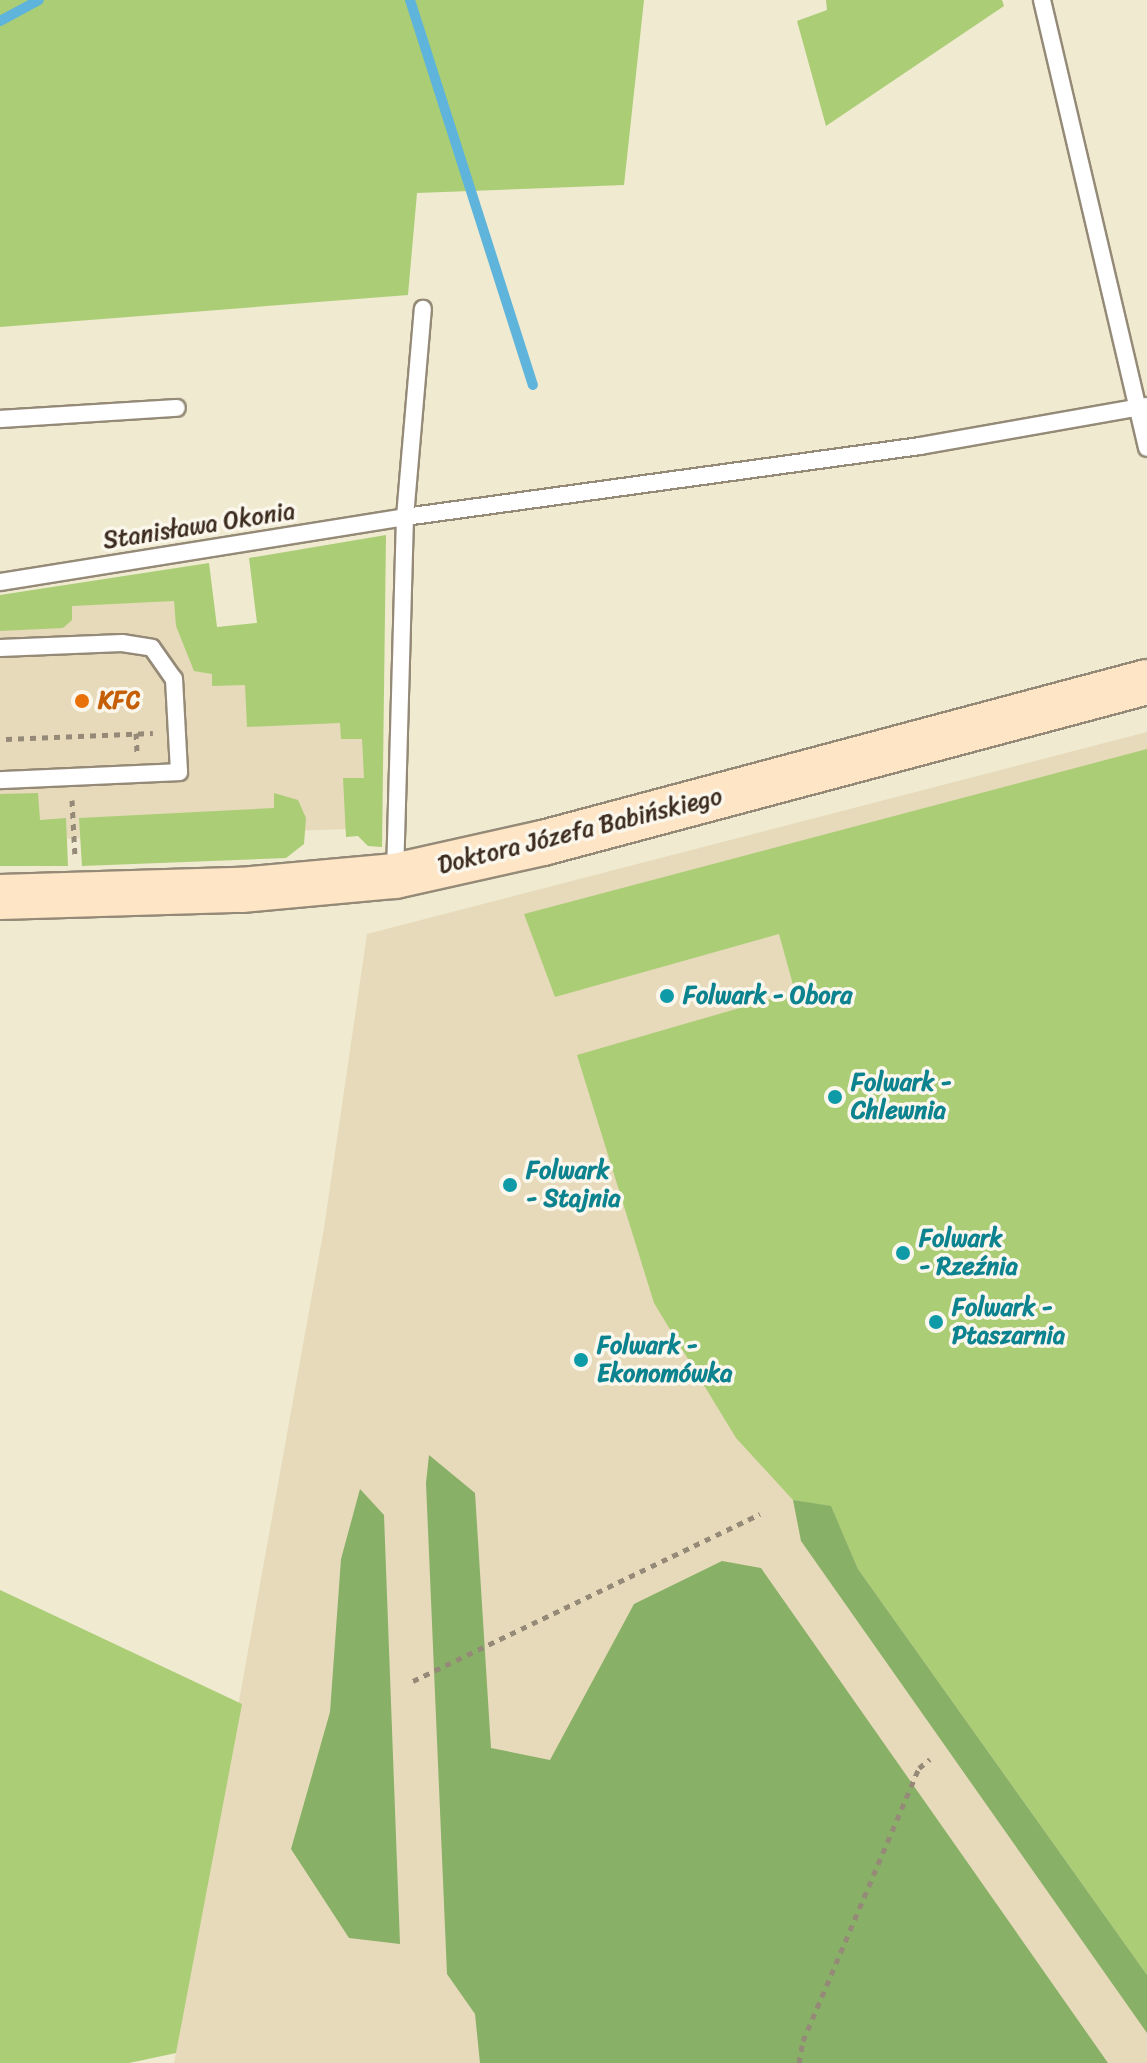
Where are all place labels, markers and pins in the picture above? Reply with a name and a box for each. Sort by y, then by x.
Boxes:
place label: KFC [98,687,140,715]
marker: KFC [73,692,91,710]
place label: Folwark - Obora [683,982,853,1010]
marker: Folwark - Obora [658,987,676,1005]
place label: Folwark - Chlewnia [851,1069,952,1125]
marker: Folwark - Chlewnia [826,1088,844,1106]
place label: Folwark - Stajnia [526,1157,620,1213]
marker: Folwark - Stajnia [501,1176,519,1194]
place label: Folwark - Rzeźnia [919,1225,1018,1281]
marker: Folwark - Rzeźnia [894,1244,912,1262]
place label: Folwark - Ptaszarnia [952,1294,1065,1350]
marker: Folwark - Ptaszarnia [927,1313,945,1331]
place label: Folwark - Ekonomówka [597,1332,732,1388]
marker: Folwark - Ekonomówka [572,1351,590,1369]

